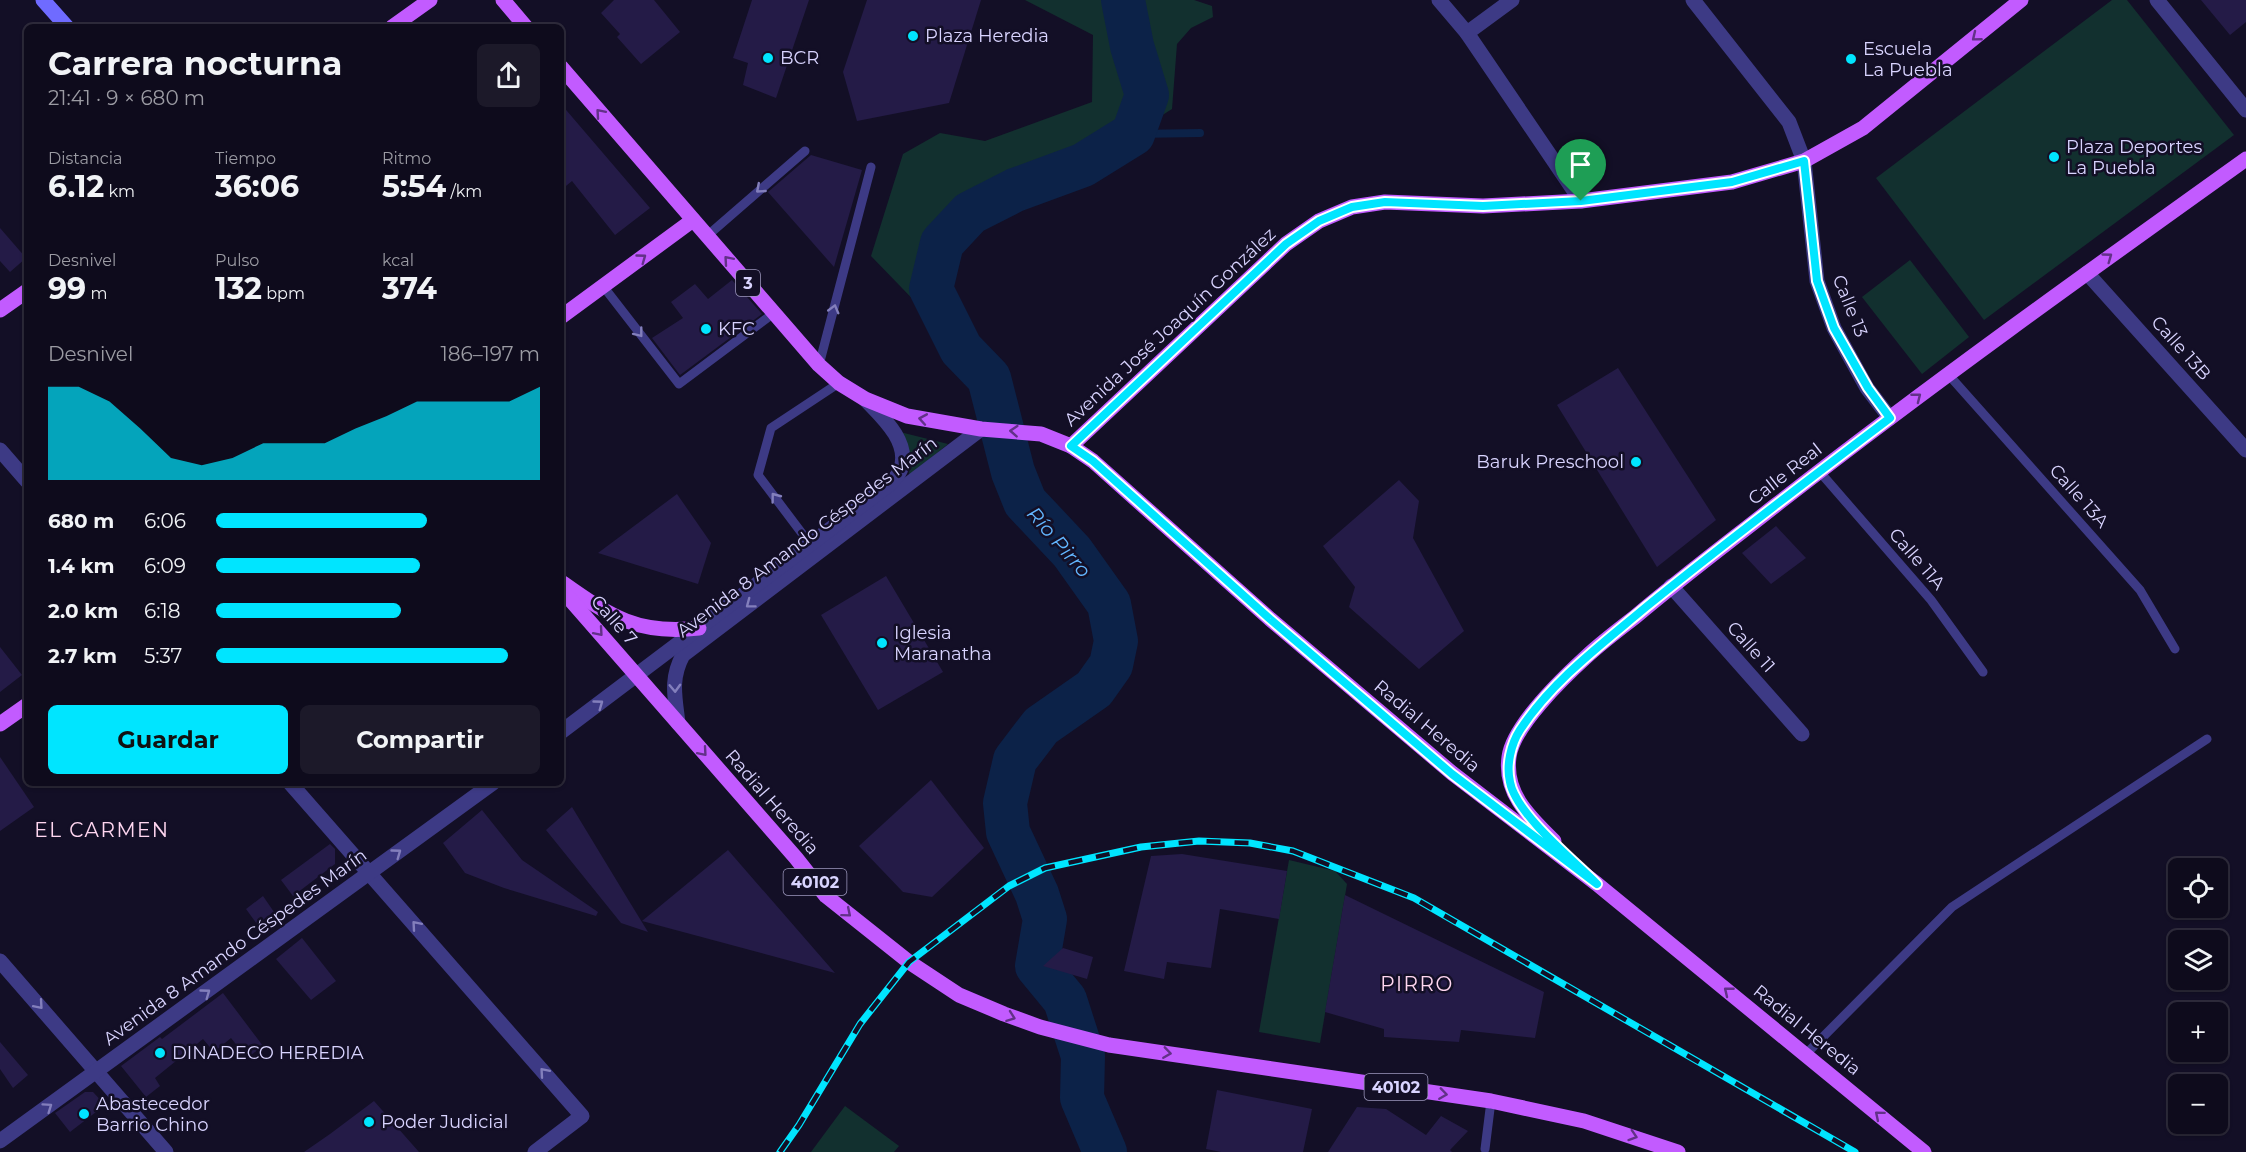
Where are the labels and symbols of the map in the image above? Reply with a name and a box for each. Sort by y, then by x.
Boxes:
place label: Plaza Heredia [925,25,1049,47]
marker: Plaza Heredia [906,29,920,43]
one-way arrow [1971,29,1982,40]
place label: Escuela La Puebla [1863,38,1953,81]
place label: BCR [780,47,819,69]
marker: BCR [761,51,775,65]
marker: Escuela La Puebla [1844,52,1858,66]
one-way arrow [596,109,607,120]
place label: Plaza Deportes La Puebla [2066,136,2202,179]
pin [1555,139,1606,201]
marker: Plaza Deportes La Puebla [2047,150,2061,164]
one-way arrow [756,182,767,193]
street label: Avenida José Joaquín González [1060,223,1280,431]
one-way arrow [2102,253,2113,264]
one-way arrow [635,254,646,265]
one-way arrow [724,256,735,267]
road number: 3 [736,270,760,296]
street label: Calle 13 [1828,272,1872,340]
one-way arrow [826,304,839,314]
street label: Calle 13B [2146,311,2216,385]
place label: KFC [718,318,755,340]
marker: KFC [699,322,713,336]
one-way arrow [631,326,642,337]
one-way arrow [1910,393,1921,404]
one-way arrow [919,413,929,426]
one-way arrow [1010,425,1019,438]
street label: Avenida 8 Amando Céspedes Marín [673,432,941,642]
street label: Calle Real [1744,438,1826,510]
place label: Baruk Preschool [1476,451,1624,473]
marker: Baruk Preschool [1629,455,1643,469]
street label: Calle 13A [2045,460,2113,532]
one-way arrow [771,493,782,504]
water label: Río Pirro [1022,502,1096,582]
street label: Calle 11A [1884,524,1950,594]
street label: Calle 7 [586,590,642,650]
one-way arrow [746,597,757,608]
street label: Calle 11 [1722,617,1780,677]
place label: Iglesia Maranatha [894,622,992,665]
one-way arrow [592,626,603,636]
marker: Iglesia Maranatha [875,636,889,650]
street label: Radial Heredia [1369,675,1485,777]
one-way arrow [669,684,682,693]
one-way arrow [593,700,604,711]
one-way arrow [696,745,707,756]
street label: Radial Heredia [720,745,824,859]
district label: EL CARMEN [34,818,170,842]
street label: Avenida 8 Amando Céspedes Marín [99,844,371,1050]
one-way arrow [391,849,402,860]
road number: 40102 [784,869,846,895]
one-way arrow [840,906,851,917]
one-way arrow [412,921,423,932]
district label: PIRRO [1380,972,1454,996]
street label: Radial Heredia [1749,980,1865,1080]
one-way arrow [1724,987,1735,998]
one-way arrow [199,989,210,1000]
one-way arrow [32,999,43,1009]
one-way arrow [1005,1009,1015,1022]
place label: DINADECO HEREDIA [172,1042,364,1064]
marker: DINADECO HEREDIA [153,1046,167,1060]
one-way arrow [1162,1046,1172,1059]
one-way arrow [540,1068,551,1079]
road number: 40102 [1364,1074,1428,1100]
one-way arrow [1439,1087,1448,1099]
place label: Abastecedor Barrio Chino [96,1093,210,1136]
one-way arrow [41,1103,52,1114]
marker: Abastecedor Barrio Chino [77,1107,91,1121]
place label: Poder Judicial [381,1111,508,1133]
one-way arrow [1875,1111,1886,1122]
marker: Poder Judicial [362,1115,376,1129]
one-way arrow [1627,1129,1638,1142]

